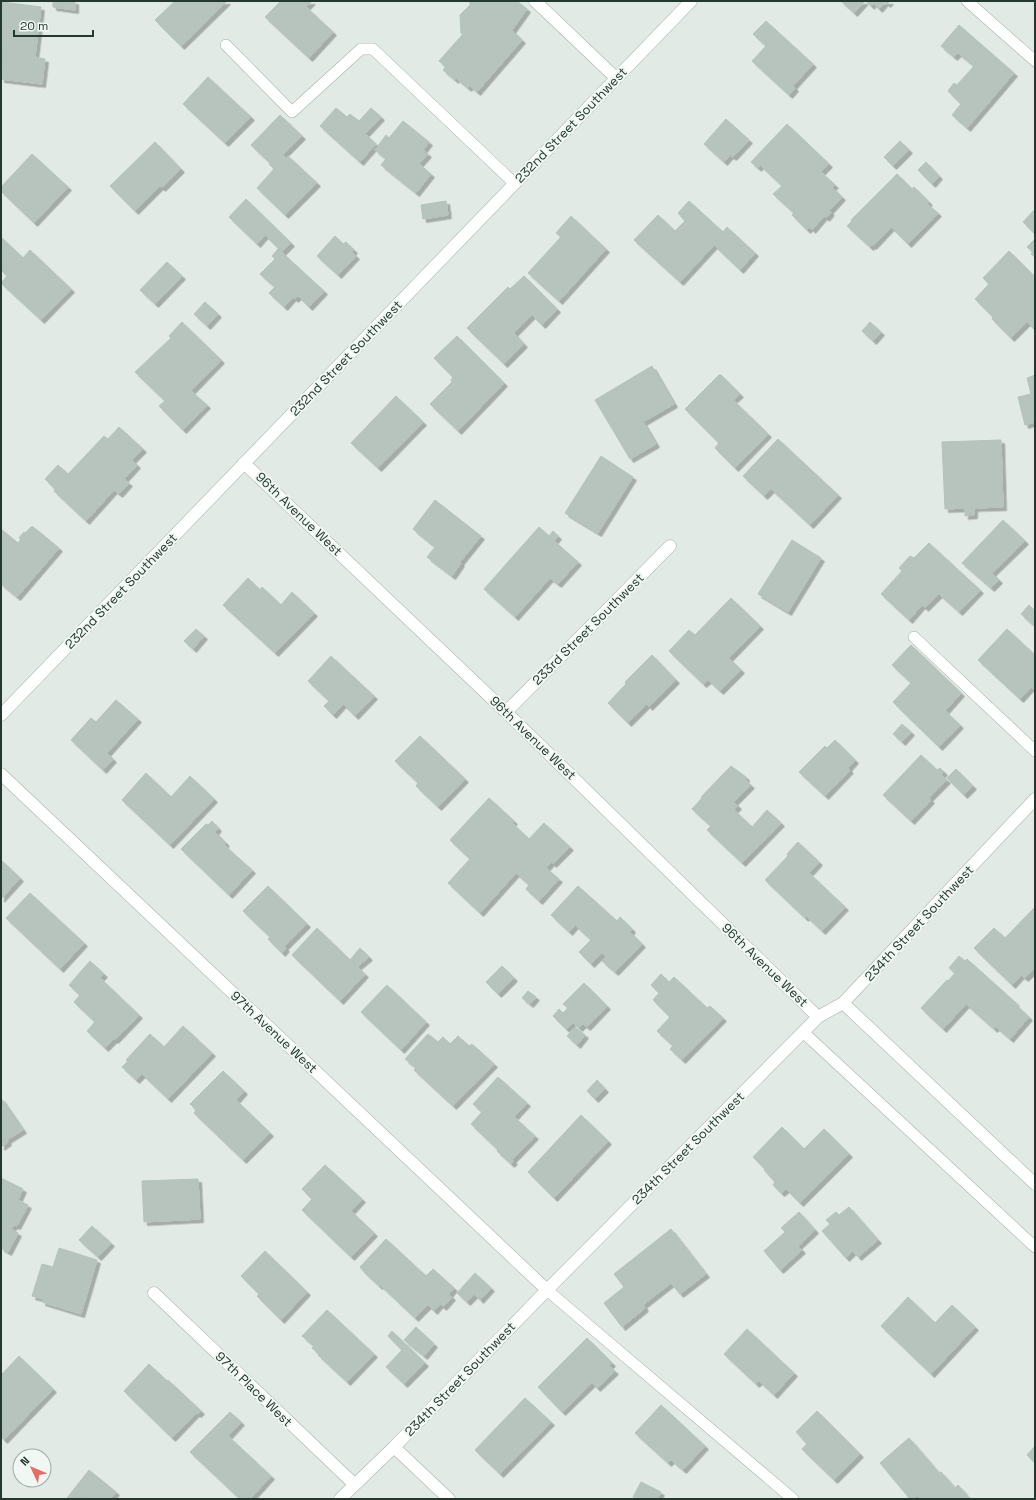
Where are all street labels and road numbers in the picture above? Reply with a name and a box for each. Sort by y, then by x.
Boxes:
street label: 232nd Street Southwest [511,63,631,187]
street label: 232nd Street Southwest [286,296,406,420]
street label: 96th Avenue West [252,468,346,560]
street label: 232nd Street Southwest [61,529,181,653]
street label: 233rd Street Southwest [528,569,648,689]
street label: 96th Avenue West [486,692,580,784]
street label: 234th Street Southwest [861,861,977,985]
street label: 96th Avenue West [718,919,812,1011]
street label: 97th Avenue West [227,987,321,1077]
street label: 234th Street Southwest [628,1088,748,1208]
street label: 234th Street Southwest [401,1318,519,1440]
street label: 97th Place West [212,1348,296,1430]

